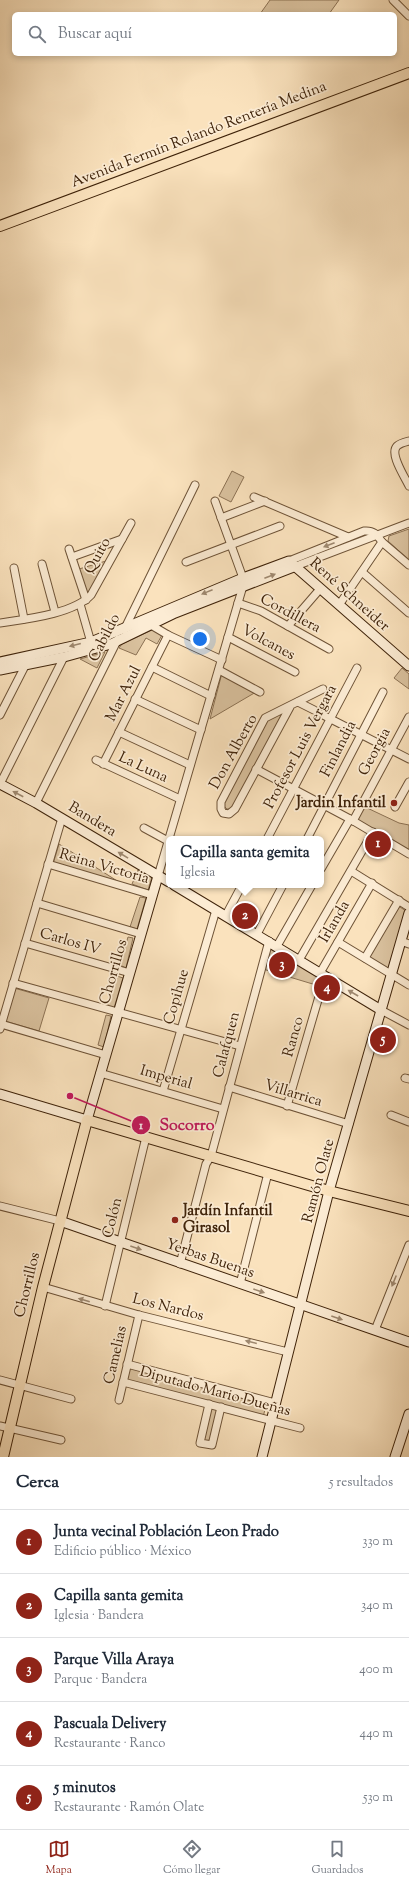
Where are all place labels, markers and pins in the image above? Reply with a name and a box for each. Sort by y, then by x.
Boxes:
place label: Jardin Infantil [295,793,387,814]
marker: Jardin Infantil [389,798,399,808]
pin: 1 [365,829,391,859]
pin: 2 [232,901,258,931]
pin: 3 [269,950,295,980]
pin: 4 [314,973,340,1003]
pin: 5 [370,1025,396,1055]
callout: Socorro [131,1111,222,1139]
place label: Jardín Infantil Girasol [182,1201,273,1239]
marker: Jardín Infantil Girasol [170,1215,180,1225]

